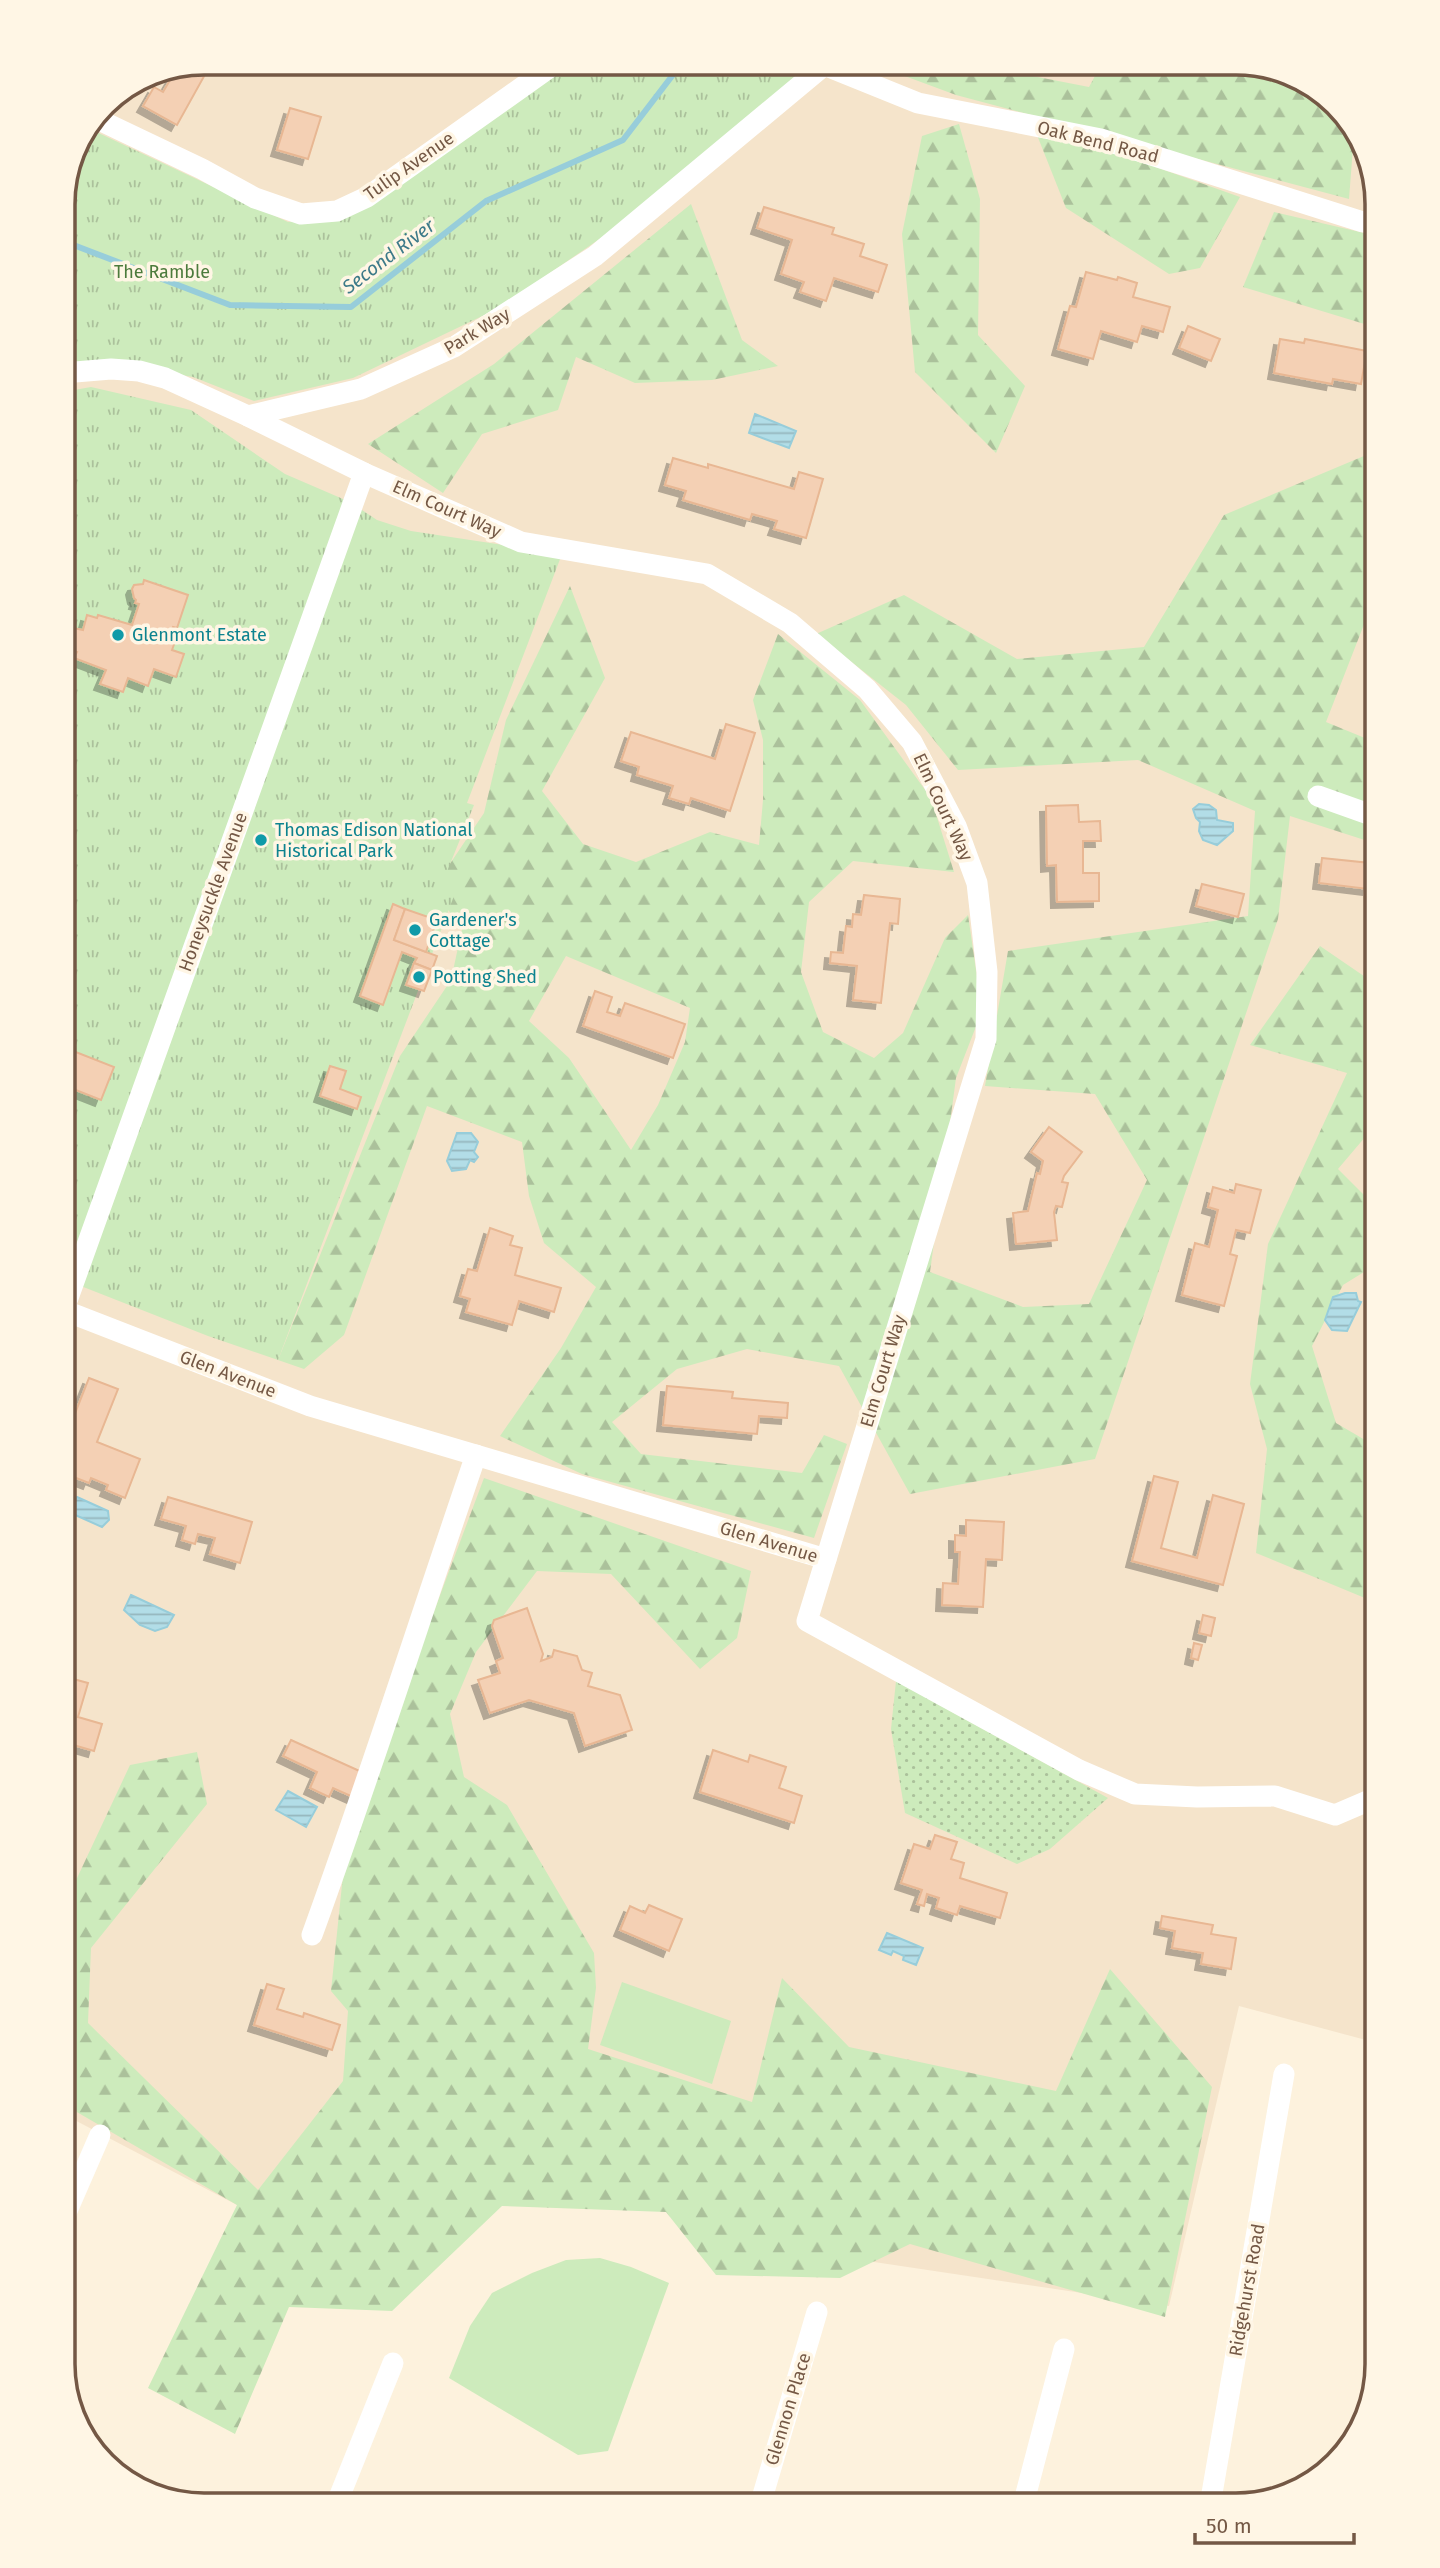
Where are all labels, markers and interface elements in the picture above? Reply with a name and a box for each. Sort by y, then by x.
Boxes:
street label: Oak Bend Road [1035,116,1161,168]
street label: Tulip Avenue [360,127,458,205]
water label: Second River [337,214,440,299]
park label: The Ramble [114,261,210,283]
street label: Park Way [440,303,514,359]
street label: Elm Court Way [389,475,505,543]
place label: Glenmont Estate [132,624,267,646]
marker: Glenmont Estate [110,627,126,643]
street label: Elm Court Way [908,750,978,865]
street label: Honeysuckle Avenue [174,809,252,975]
place label: Thomas Edison National Historical Park [275,819,473,862]
marker: Thomas Edison National Historical Park [253,832,269,848]
place label: Gardener's Cottage [429,909,517,952]
marker: Gardener's Cottage [407,922,423,938]
place label: Potting Shed [433,966,537,988]
marker: Potting Shed [411,969,427,985]
street label: Elm Court Way [855,1312,911,1430]
street label: Glen Avenue [177,1346,279,1402]
street label: Glen Avenue [717,1517,821,1567]
street label: Ridgehurst Road [1224,2222,1270,2358]
street label: Glennon Place [760,2350,816,2468]
scale bar [1195,2502,1354,2546]
text: 50 m [1206,2513,1252,2539]

